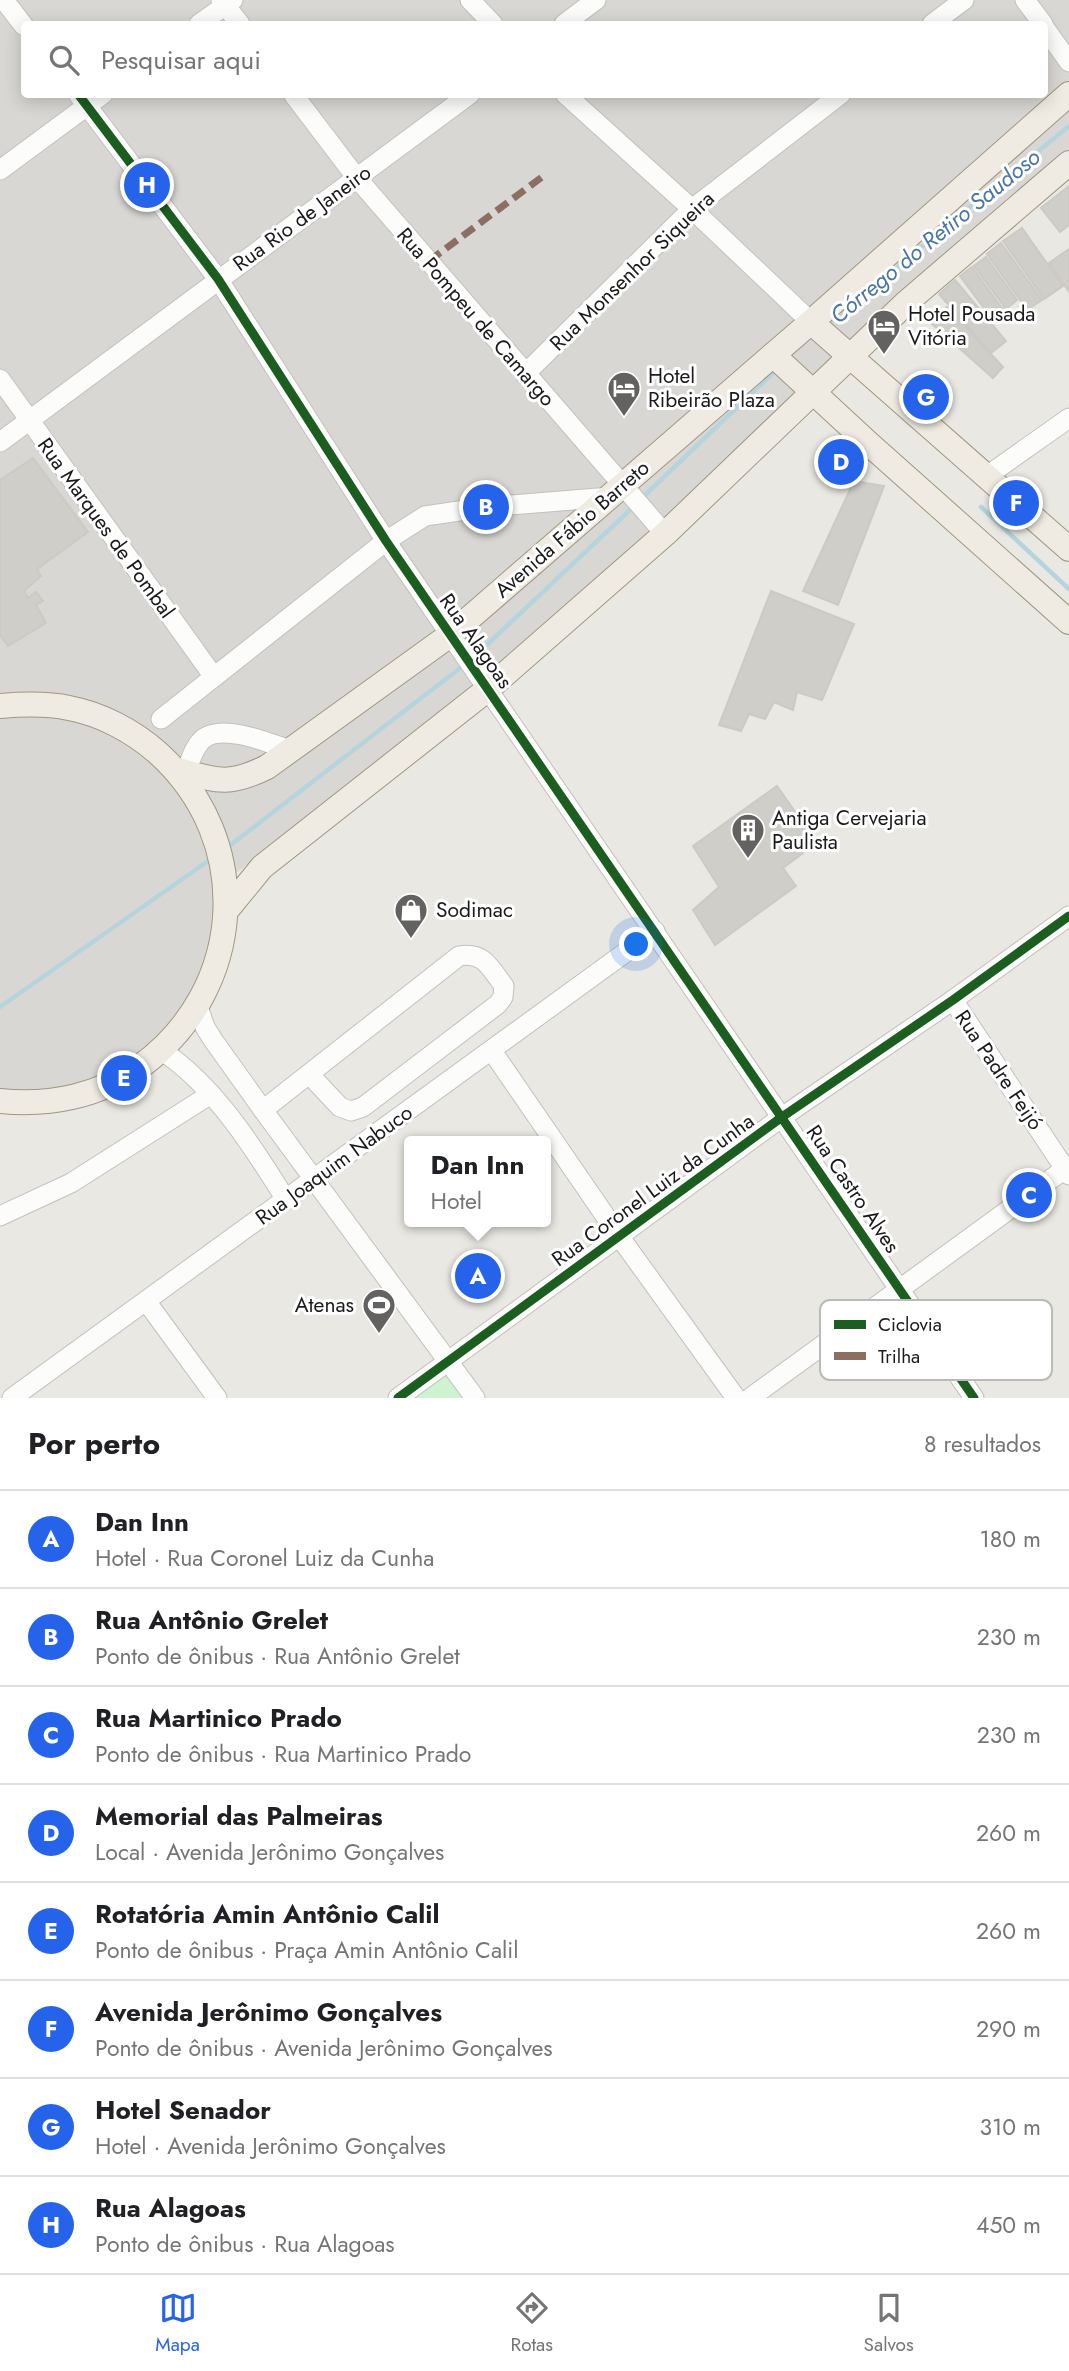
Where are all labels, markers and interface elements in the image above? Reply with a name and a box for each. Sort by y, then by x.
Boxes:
search box [21,21,1048,98]
icon: search [45,41,83,79]
text: Pesquisar aqui [101,41,261,79]
water label: Córrego do Retiro Saudoso [823,140,1048,332]
street label: Rua Rio de Janeiro [227,158,377,278]
pin: H [124,159,170,211]
street label: Rua Monsenhor Siqueira [543,184,721,358]
street label: Rua Pompeu de Camargo [390,221,562,413]
place label: Hotel Pousada Vitória [908,299,1035,353]
hotel icon: Hotel Pousada Vitória [865,307,903,356]
place label: Hotel Ribeirão Plaza [648,361,775,415]
hotel icon: Hotel Ribeirão Plaza [605,369,643,418]
pin: G [903,371,949,423]
street label: Rua Marques de Pombal [30,432,182,624]
pin: D [818,436,864,488]
street label: Avenida Fábio Barreto [488,453,656,605]
pin: F [993,477,1039,529]
pin: B [463,481,509,533]
street label: Rua Alagoas [432,587,520,695]
place label: Antiga Cervejaria Paulista [772,803,927,857]
building icon: Antiga Cervejaria Paulista [729,811,767,860]
shop icon: Sodimac [392,891,430,940]
place label: Sodimac [436,895,513,925]
your location [619,927,653,961]
street label: Rua Padre Feijó [948,1004,1050,1136]
pin: E [101,1052,147,1104]
street label: Rua Joaquim Nabuco [249,1098,419,1232]
street label: Rua Coronel Luiz da Cunha [546,1106,760,1274]
street label: Rua Castro Alves [799,1119,907,1259]
popup [404,1136,551,1227]
text: Dan Inn [430,1146,525,1184]
pin: C [1006,1169,1052,1221]
text: Hotel [430,1184,482,1218]
pin: A [455,1250,501,1302]
sports icon: Atenas [360,1286,398,1335]
place label: Atenas [295,1290,354,1320]
legend [820,1300,1052,1380]
text: Ciclovia [878,1311,942,1338]
text: Trilha [878,1343,920,1370]
text: Por perto [28,1422,160,1465]
text: 8 resultados [924,1427,1041,1461]
text: Dan Inn [95,1503,189,1541]
text: A [43,1522,59,1556]
text: 180 m [979,1522,1041,1556]
text: Hotel · Rua Coronel Luiz da Cunha [95,1541,434,1575]
text: Rua Antônio Grelet [95,1601,328,1639]
text: B [43,1620,59,1654]
text: 230 m [977,1620,1041,1654]
text: Ponto de ônibus · Rua Antônio Grelet [95,1639,460,1673]
text: Rua Martinico Prado [95,1699,342,1737]
text: C [43,1718,59,1752]
text: 230 m [977,1718,1041,1752]
text: Ponto de ônibus · Rua Martinico Prado [95,1737,471,1771]
text: Memorial das Palmeiras [95,1797,383,1835]
text: D [43,1816,59,1850]
text: 260 m [976,1816,1041,1850]
text: Local · Avenida Jerônimo Gonçalves [95,1835,444,1869]
text: Rotatória Amin Antônio Calil [95,1895,439,1933]
text: E [44,1914,58,1948]
text: 260 m [976,1914,1041,1948]
text: Ponto de ônibus · Praça Amin Antônio Calil [95,1933,519,1967]
text: Avenida Jerônimo Gonçalves [95,1993,442,2031]
text: F [45,2012,57,2046]
text: 290 m [976,2012,1041,2046]
text: Ponto de ônibus · Avenida Jerônimo Gonçalves [95,2031,553,2065]
text: Hotel Senador [95,2091,271,2129]
text: G [42,2110,60,2144]
text: 310 m [979,2110,1041,2144]
text: Hotel · Avenida Jerônimo Gonçalves [95,2129,446,2163]
text: Rua Alagoas [95,2189,246,2227]
text: H [42,2208,60,2242]
text: 450 m [976,2208,1041,2242]
text: Ponto de ônibus · Rua Alagoas [95,2227,395,2261]
tab: Mapa [155,2289,200,2358]
tab: Rotas [511,2289,553,2358]
tab: Salvos [864,2289,914,2358]

